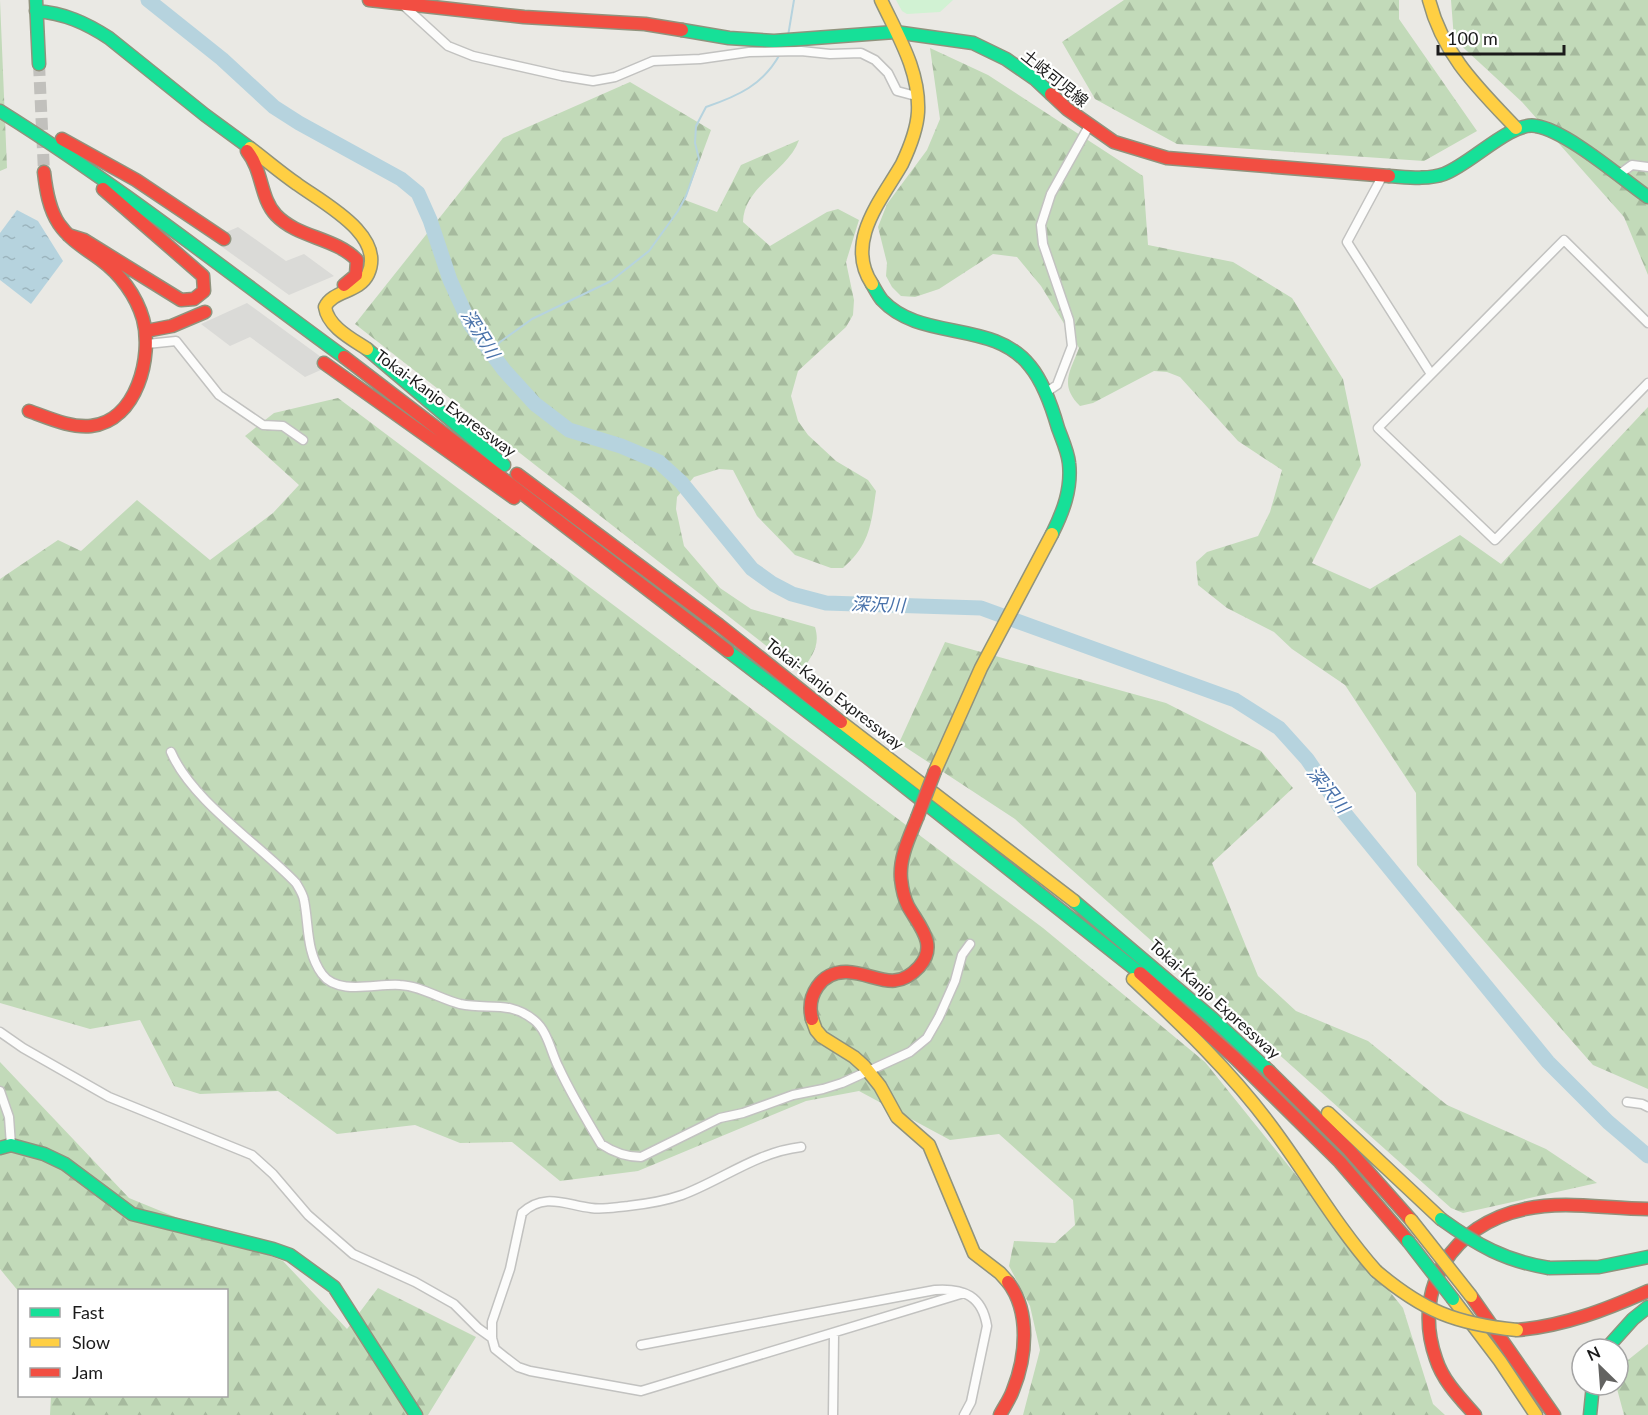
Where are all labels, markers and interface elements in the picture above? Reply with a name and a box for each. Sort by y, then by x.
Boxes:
scale bar [1438,18,1564,56]
text: 100 m [1447,27,1498,49]
street label: 土岐可児線 [1018,45,1092,110]
water label: 深沢川 [457,305,506,364]
street label: Tokai-Kanjo Expressway [372,345,521,460]
water label: 深沢川 [851,592,907,616]
street label: Tokai-Kanjo Expressway [763,634,908,754]
water label: 深沢川 [1303,761,1356,819]
street label: Tokai-Kanjo Expressway [1146,935,1285,1063]
legend [18,1289,228,1397]
text: Fast [72,1301,105,1323]
text: Slow [72,1331,110,1353]
north arrow [1570,1337,1630,1397]
text: N [1584,1342,1603,1364]
text: Jam [72,1361,103,1383]

